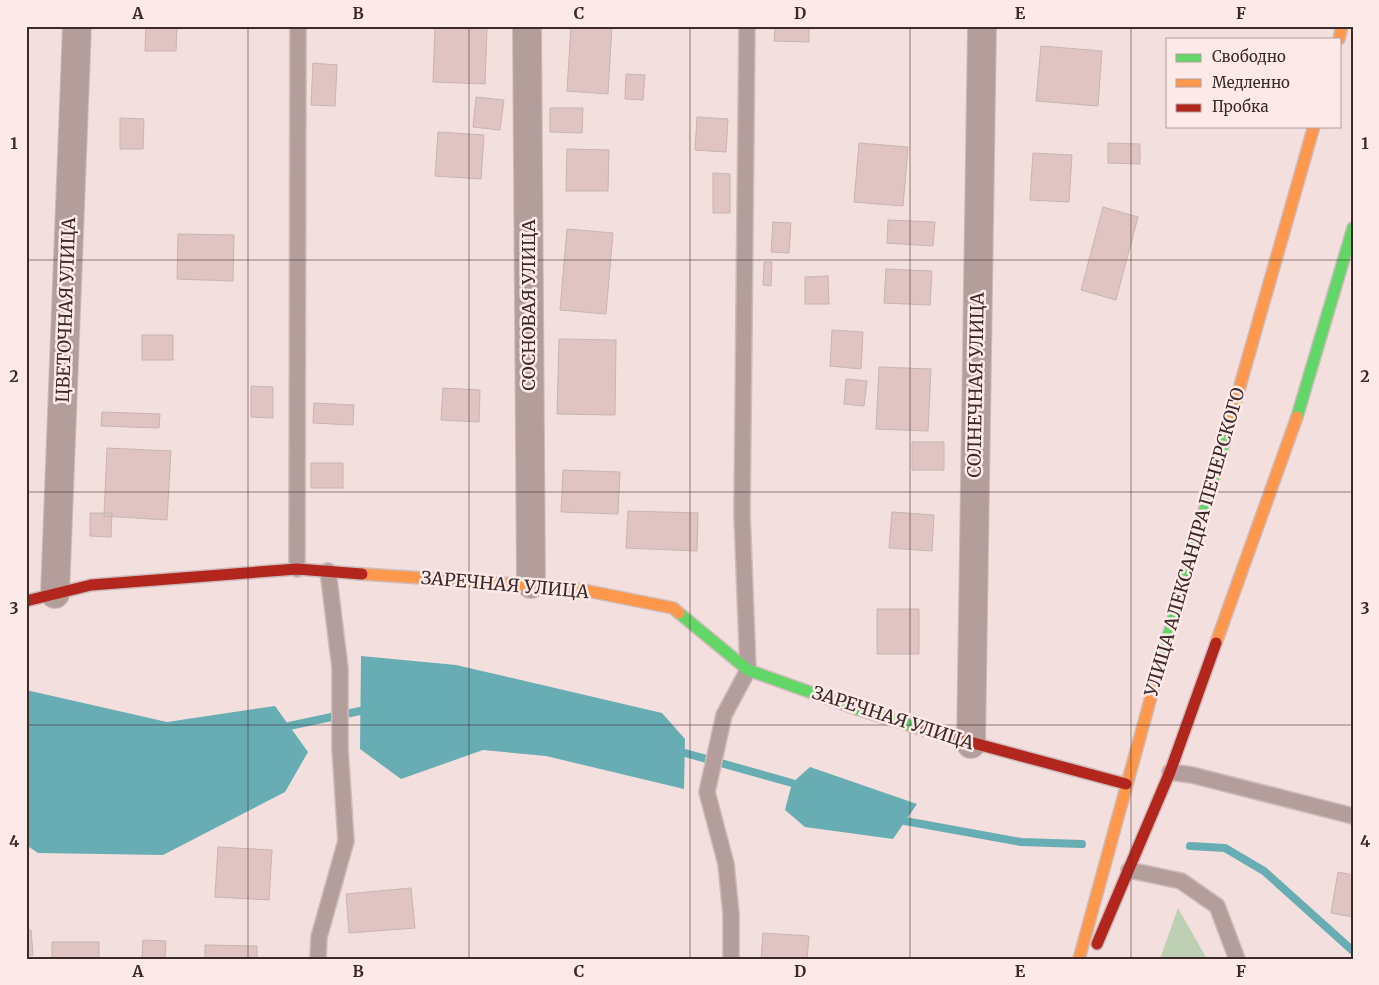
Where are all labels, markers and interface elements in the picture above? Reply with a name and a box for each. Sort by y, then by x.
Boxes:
text: A [131,3,144,23]
text: B [352,3,364,23]
text: C [574,3,584,23]
text: D [794,3,806,23]
text: E [1015,3,1026,23]
text: F [1236,3,1246,23]
legend [1166,38,1342,128]
text: Свободно [1212,47,1286,66]
text: Медленно [1212,73,1290,92]
text: Пробка [1212,97,1269,116]
text: 1 [10,133,18,153]
text: 1 [1361,133,1369,153]
street label: ЦВЕТОЧНАЯ УЛИЦА [51,217,80,403]
street label: СОСНОВАЯ УЛИЦА [517,219,540,391]
street label: СОЛНЕЧНАЯ УЛИЦА [962,292,989,478]
text: 2 [9,366,19,386]
text: 2 [1360,366,1370,386]
street label: УЛИЦА АЛЕКСАНДРА ПЕЧЕРСКОГО [1139,385,1250,700]
street label: ЗАРЕЧНАЯ УЛИЦА [420,566,590,603]
text: 3 [9,598,19,618]
text: 3 [1360,598,1370,618]
street label: ЗАРЕЧНАЯ УЛИЦА [809,681,977,755]
text: 4 [9,831,19,851]
text: 4 [1360,831,1370,851]
text: A [131,961,144,981]
text: B [352,961,364,981]
text: C [574,961,584,981]
text: D [794,961,806,981]
text: E [1015,961,1026,981]
text: F [1236,961,1246,981]

